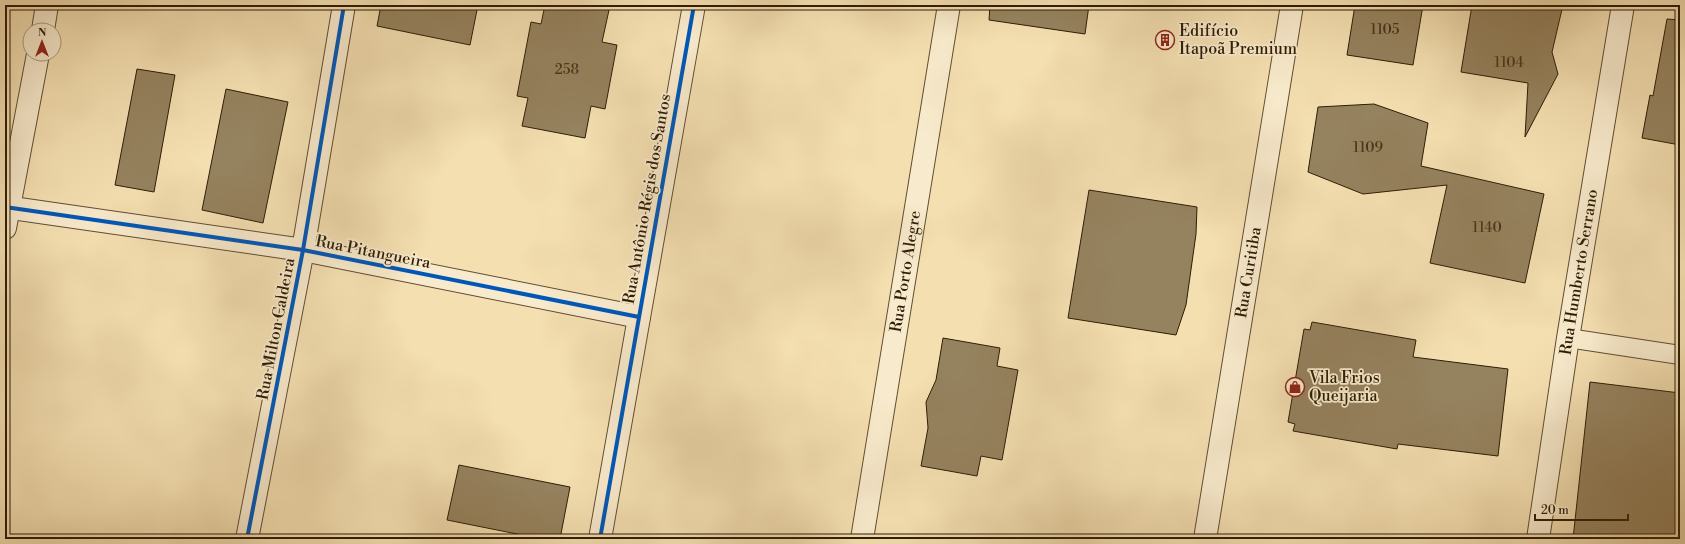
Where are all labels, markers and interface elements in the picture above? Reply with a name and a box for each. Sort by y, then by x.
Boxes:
place label: Edifício Itapoã Premium [1179,21,1297,59]
house number: 1105 [1370,21,1400,39]
north arrow [22,22,62,62]
text: N [38,26,47,40]
building icon: Edifício Itapoã Premium [1154,29,1176,51]
house number: 1104 [1494,54,1524,72]
house number: 258 [555,61,579,79]
street label: Rua Antônio Régis dos Santos [619,92,675,306]
house number: 1109 [1353,139,1383,157]
street label: Rua Humberto Serrano [1556,188,1602,357]
street label: Rua Porto Alegre [886,209,925,334]
house number: 1140 [1472,219,1502,237]
street label: Rua Curitiba [1231,225,1266,320]
street label: Rua Pitangueira [314,231,433,273]
street label: Rua Milton Caldeira [252,255,300,402]
place label: Vila Frios Queijaria [1308,368,1380,406]
shop icon: Vila Frios Queijaria [1284,376,1306,398]
scale bar [1535,496,1628,522]
text: 20 m [1541,503,1569,518]

